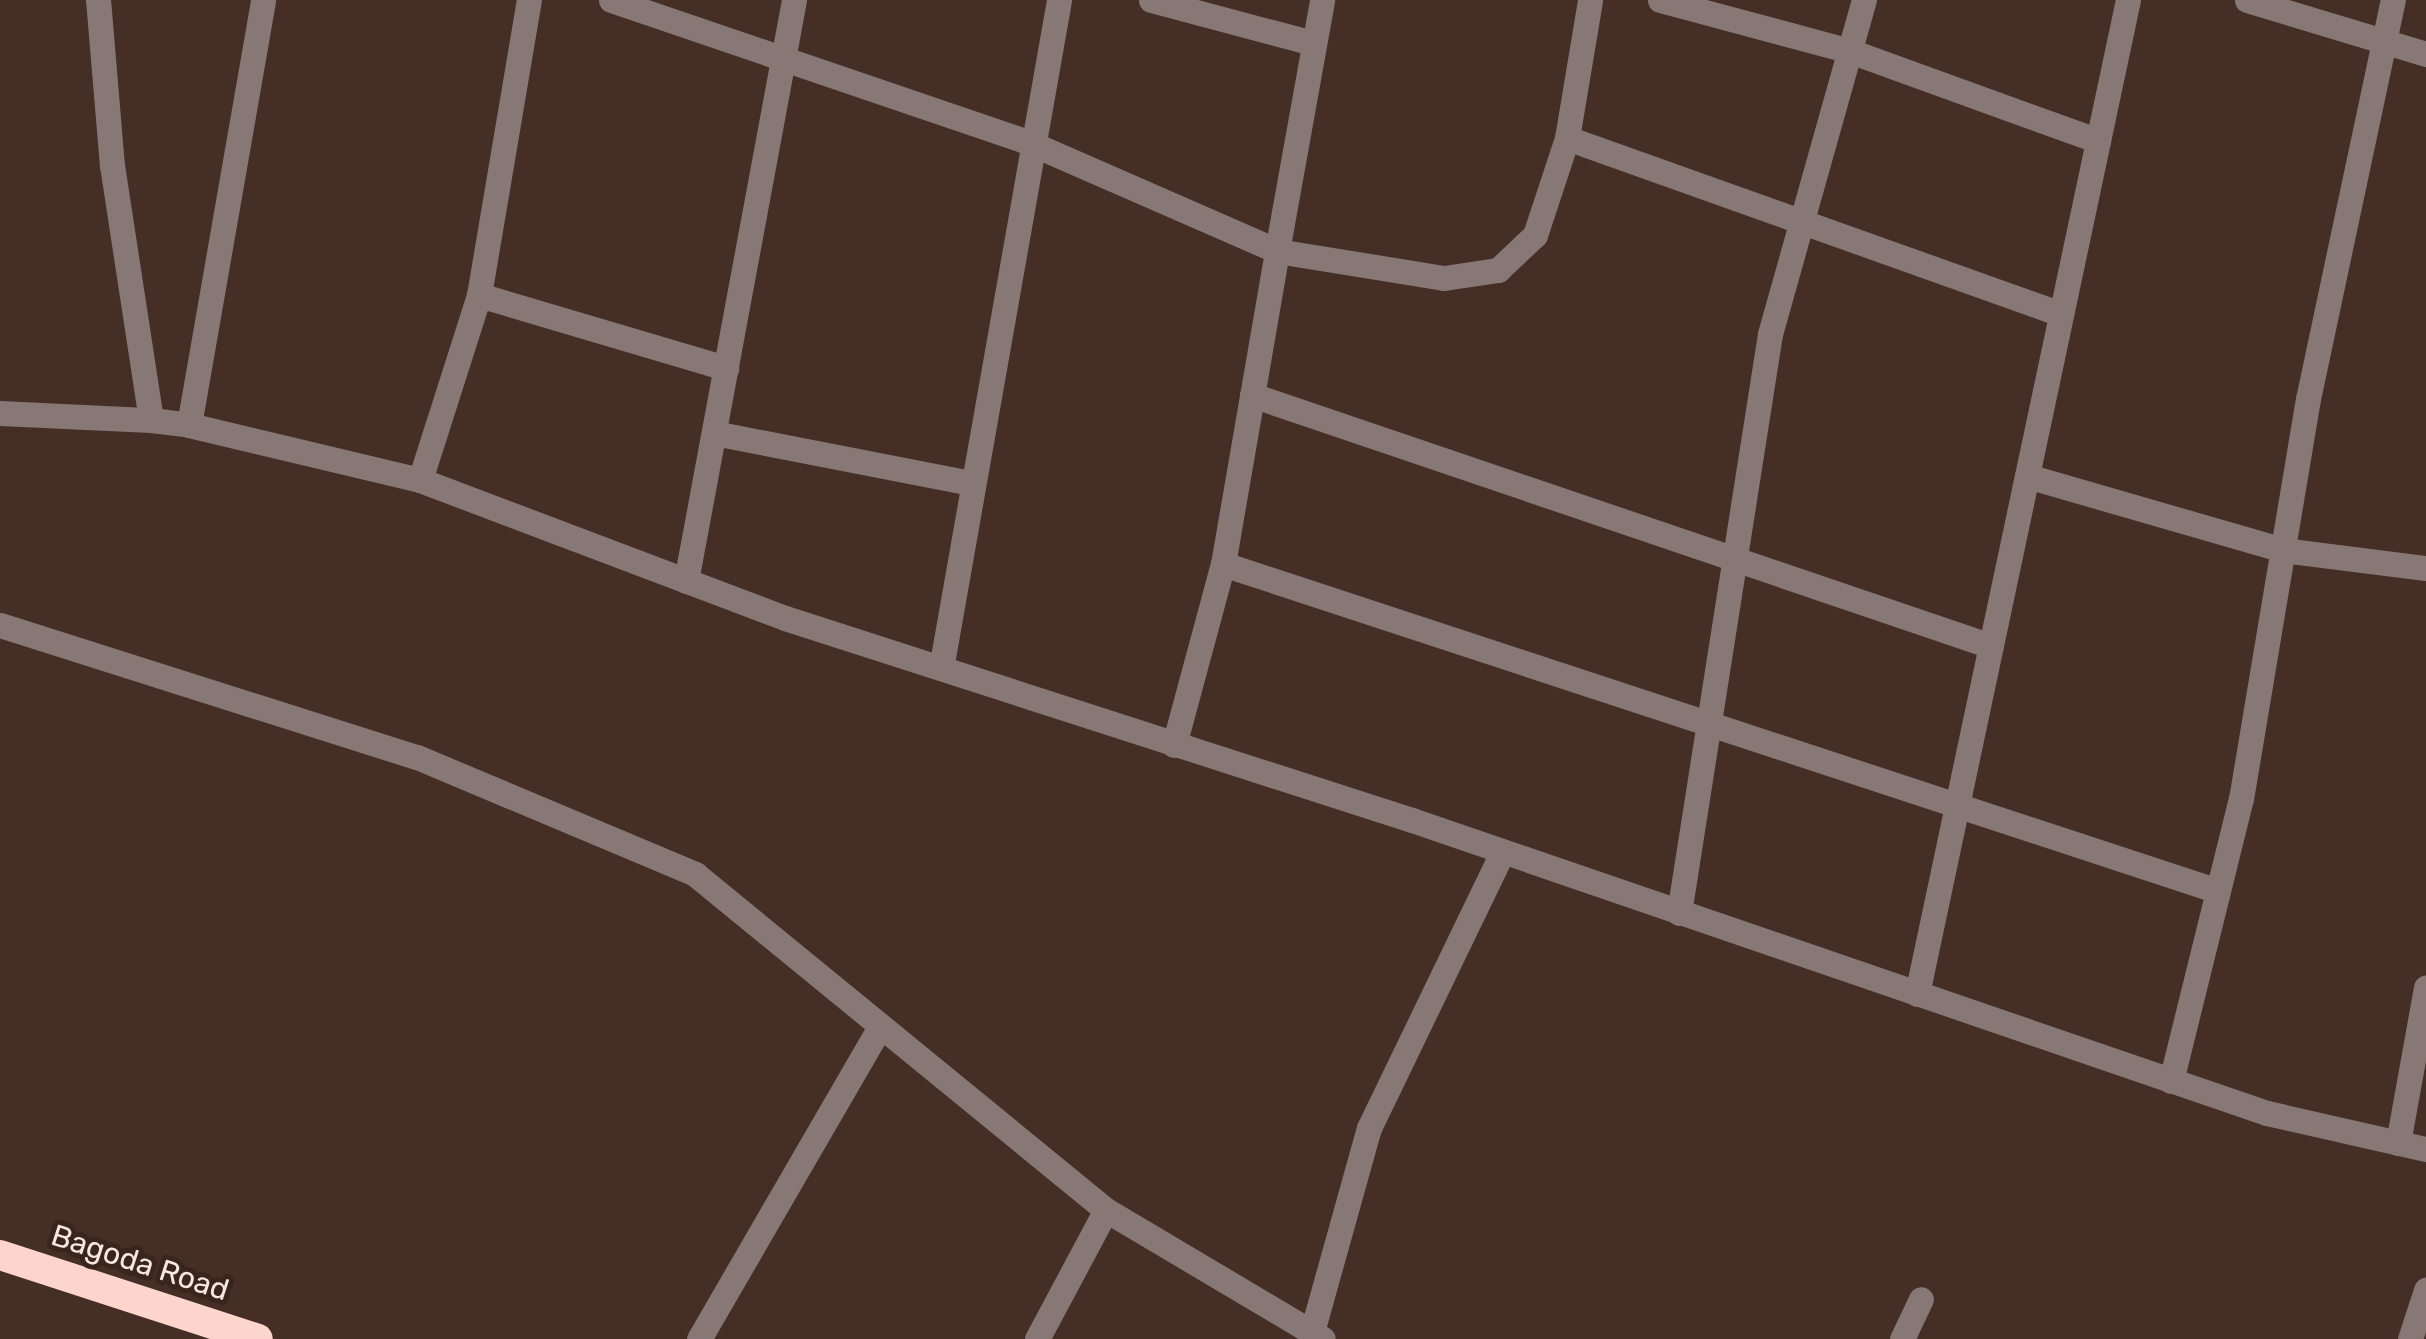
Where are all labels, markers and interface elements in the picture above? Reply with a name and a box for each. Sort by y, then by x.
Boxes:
street label: Bagoda Road [47,1217,233,1309]

